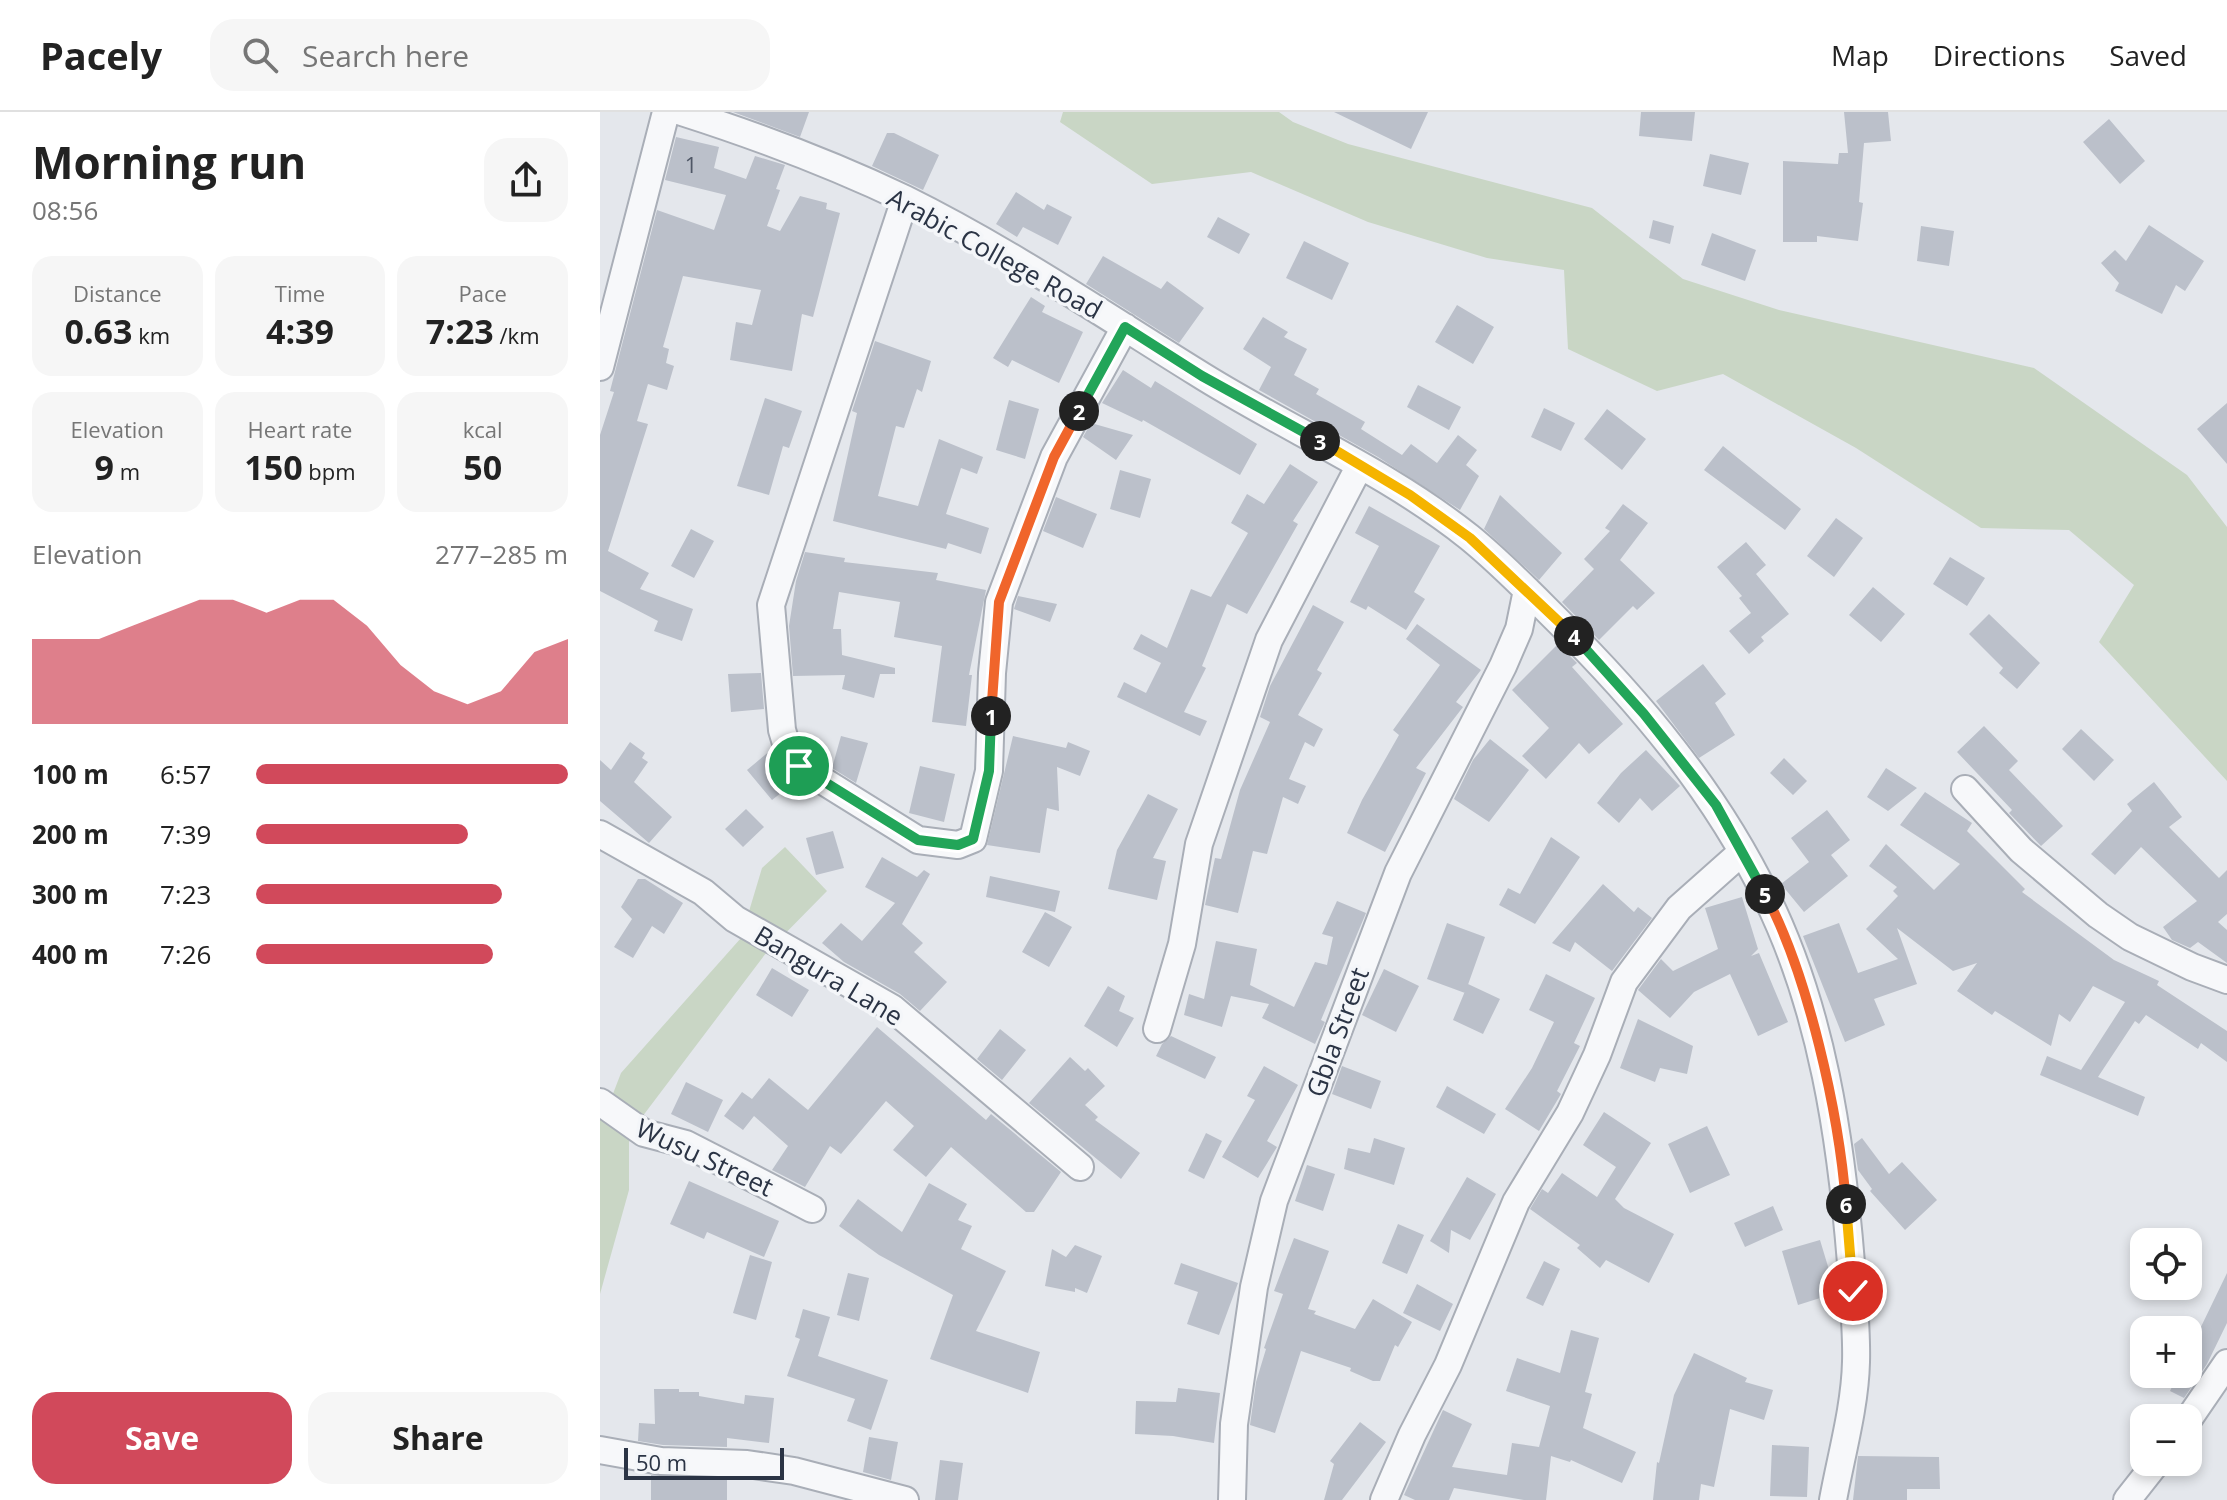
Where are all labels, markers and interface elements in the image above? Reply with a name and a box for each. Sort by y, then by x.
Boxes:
search box [210,19,770,91]
text: Pacely [40,29,162,81]
icon: search [238,33,282,77]
text: Search here [302,35,469,76]
text: Map [1831,36,1889,74]
text: Directions [1933,36,2065,74]
text: Saved [2109,36,2187,74]
text: Morning run [32,132,306,192]
button: share [484,138,568,222]
house number: 1 [685,149,697,179]
street label: Arabic College Road [881,179,1109,327]
text: 08:56 [32,192,98,228]
text: Distance [73,278,162,308]
text: Time [275,278,325,308]
text: Pace [458,278,507,308]
text: 0.63 [64,308,133,354]
text: 4:39 [266,308,334,354]
text: 7:23 [426,308,494,354]
text: km [133,320,170,350]
text: /km [494,320,540,350]
pin: 2 [1059,391,1099,431]
text: 2 [1073,396,1085,426]
text: Elevation [71,414,164,444]
text: Heart rate [248,414,352,444]
text: kcal [463,414,503,444]
pin: 3 [1300,421,1340,461]
text: 3 [1314,426,1326,456]
text: 9 [95,444,114,490]
text: 150 [244,444,303,490]
text: 50 [463,444,502,490]
text: m [114,456,140,486]
text: bpm [303,456,356,486]
text: Elevation [32,536,142,572]
text: 277–285 m [435,536,568,572]
pin: 4 [1554,616,1594,656]
text: 4 [1568,621,1580,651]
pin: 1 [971,696,1011,736]
text: 1 [985,701,997,731]
pin [765,732,833,800]
icon: arrive [777,744,821,788]
text: 100 m [32,756,109,792]
text: 6:57 [160,756,211,792]
text: 200 m [32,816,109,852]
text: 7:39 [160,816,211,852]
pin: 5 [1745,874,1785,914]
text: 300 m [32,876,109,912]
text: 7:23 [160,876,211,912]
text: 5 [1759,879,1771,909]
street label: Bangura Lane [748,916,910,1034]
text: 400 m [32,936,109,972]
text: 7:26 [160,936,211,972]
street label: Gbla Street [1297,962,1377,1102]
street label: Wusu Street [630,1109,780,1205]
pin: 6 [1826,1184,1866,1224]
text: 6 [1840,1189,1852,1219]
map controls [2130,1228,2202,1476]
button: locate [2130,1228,2202,1300]
pin [1819,1257,1887,1325]
icon: check [1831,1269,1875,1313]
button: + [2130,1316,2202,1388]
button: Save [32,1392,292,1484]
button: Share [308,1392,568,1484]
button: − [2130,1404,2202,1476]
scale bar [624,1444,784,1480]
text: 50 m [636,1447,687,1477]

